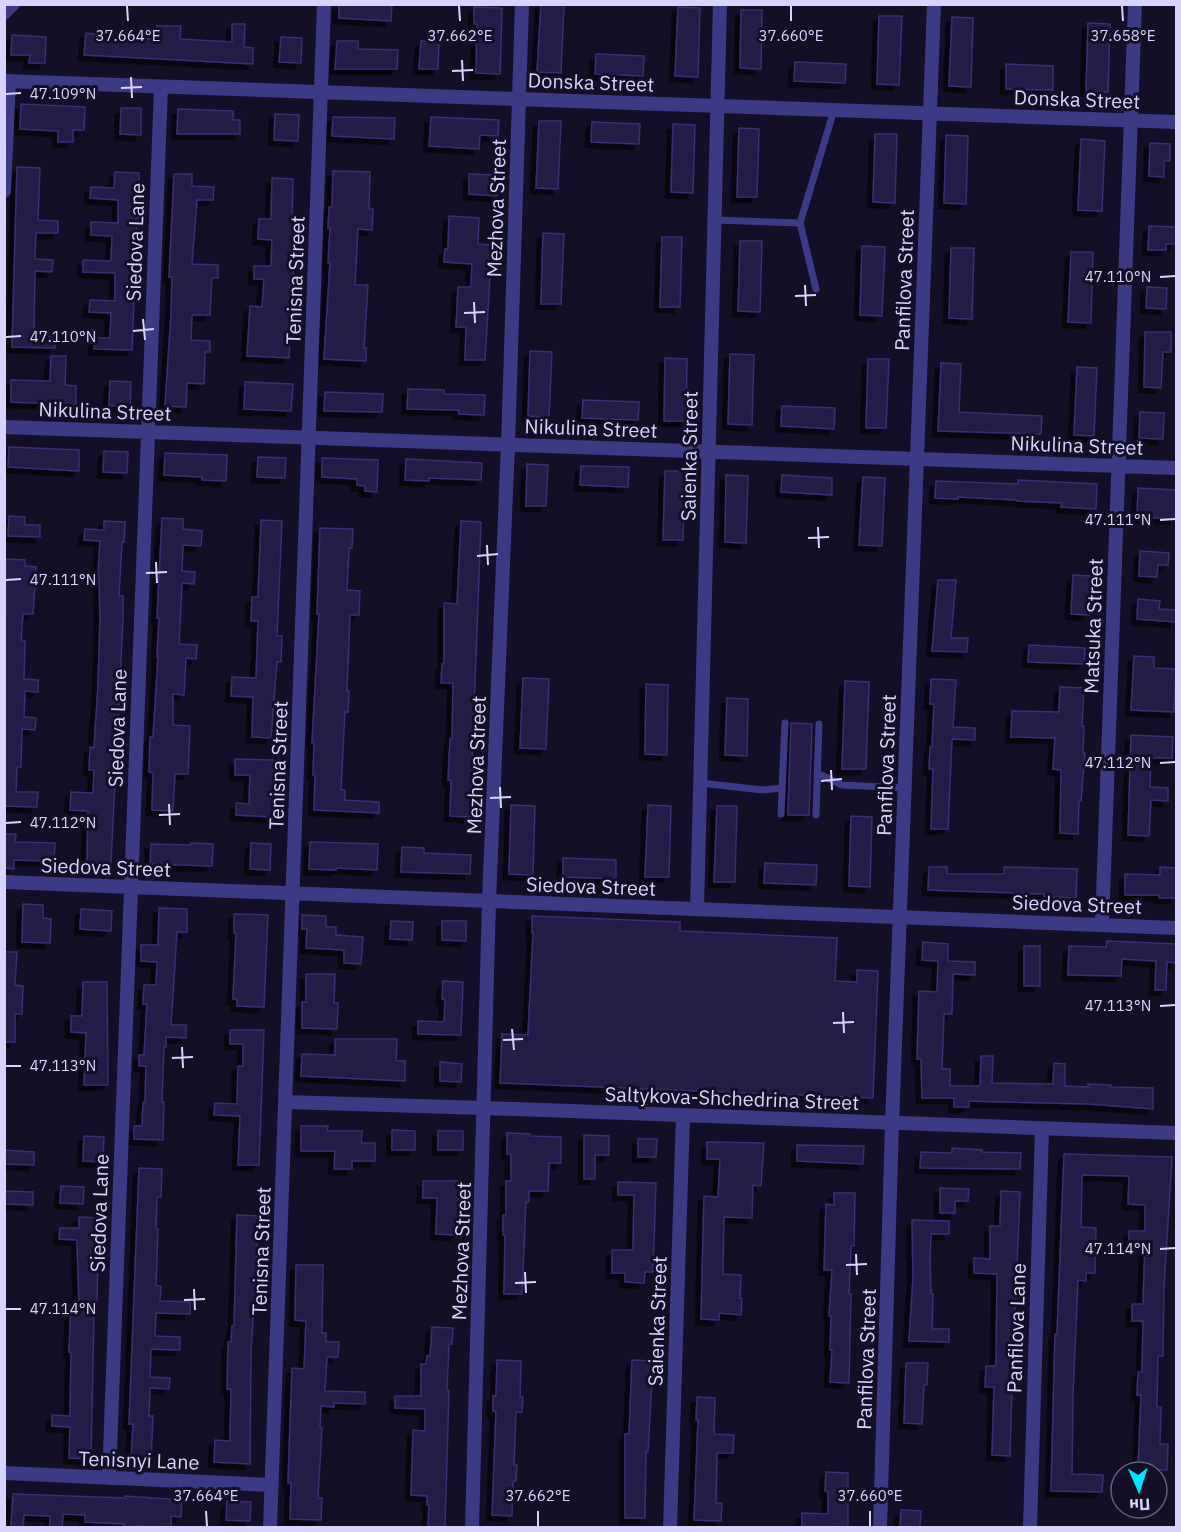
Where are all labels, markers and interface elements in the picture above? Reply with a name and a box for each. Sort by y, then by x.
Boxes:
text: 37.664°E [96,26,160,45]
text: 37.662°E [428,26,492,45]
text: 37.660°E [759,26,823,45]
text: 37.658°E [1091,26,1155,45]
street label: Donska Street [527,66,655,98]
street label: Donska Street [1013,83,1141,115]
text: 47.109°N [30,84,96,103]
street label: Mezhova Street [480,138,512,278]
street label: Siedova Lane [119,182,151,302]
street label: Panfilova Street [888,209,920,351]
street label: Tenisna Street [279,215,311,345]
text: 47.110°N [1085,267,1151,286]
text: 47.110°N [30,327,96,346]
street label: Saienka Street [674,391,704,521]
street label: Nikulina Street [38,395,172,427]
street label: Nikulina Street [524,412,658,444]
street label: Nikulina Street [1010,429,1144,461]
text: 47.111°N [1085,510,1151,529]
street label: Matsuka Street [1077,558,1109,694]
text: 47.111°N [30,570,96,589]
street label: Siedova Lane [101,668,133,788]
street label: Panfilova Street [870,694,902,836]
street label: Mezhova Street [460,695,492,835]
street label: Tenisna Street [262,700,294,830]
text: 47.112°N [1085,753,1151,772]
text: 47.112°N [30,813,96,832]
street label: Siedova Street [40,851,172,883]
street label: Siedova Street [525,870,657,902]
street label: Siedova Street [1011,888,1143,920]
text: 47.113°N [1085,996,1151,1015]
text: 47.113°N [30,1056,96,1075]
street label: Saltykova-Shchedrina Street [604,1080,860,1116]
street label: Siedova Lane [83,1153,115,1273]
street label: Mezhova Street [445,1181,477,1321]
street label: Tenisna Street [245,1186,277,1316]
text: 47.114°N [1085,1239,1151,1258]
street label: Saienka Street [641,1255,673,1387]
street label: Panfilova Lane [1000,1263,1032,1393]
street label: Panfilova Street [850,1288,882,1430]
text: 47.114°N [30,1299,96,1318]
street label: Tenisnyi Lane [78,1444,200,1476]
north arrow [1109,1460,1169,1520]
text: 37.664°E [174,1486,238,1505]
text: 37.662°E [506,1486,570,1505]
text: 37.660°E [838,1486,902,1505]
text: Пн [1129,1494,1151,1516]

